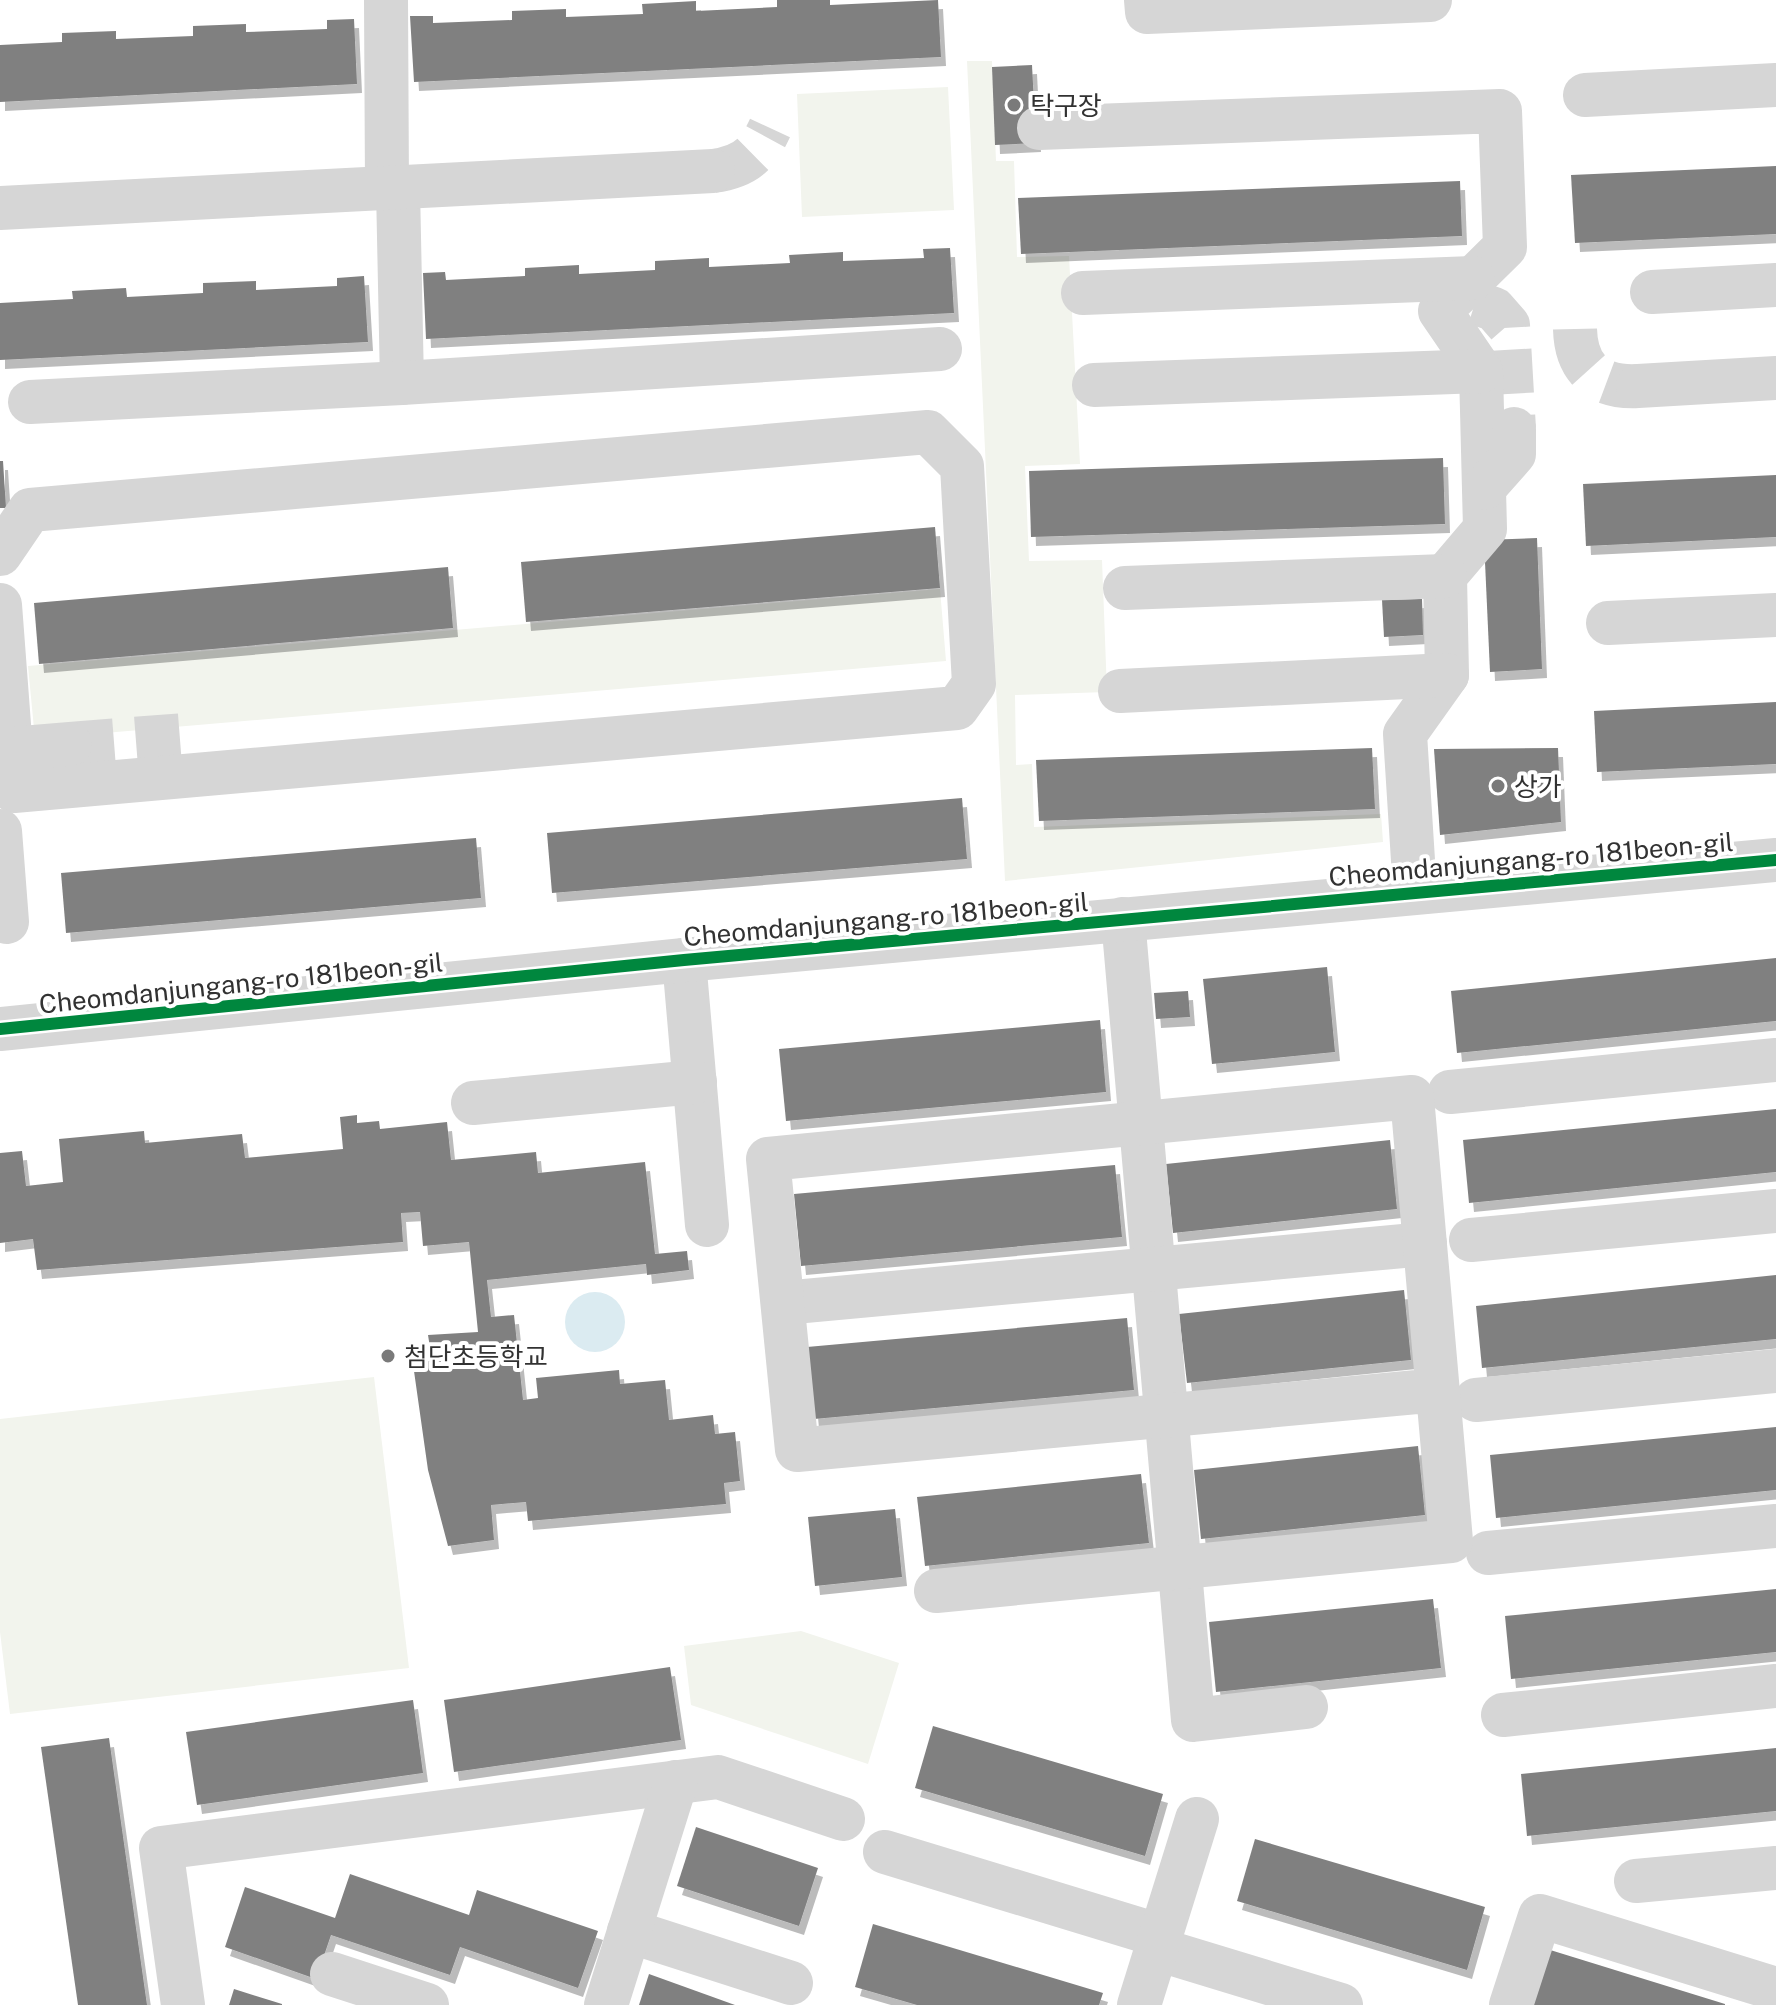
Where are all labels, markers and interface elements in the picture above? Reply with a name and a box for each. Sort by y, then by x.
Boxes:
place label: 탁구장 [1030,90,1102,121]
marker: 탁구장 [1005,96,1023,114]
place label: 상가 [1514,771,1562,802]
marker: 상가 [1489,777,1507,795]
street label: Cheomdanjungang-ro 181beon-gil [1327,826,1735,892]
street label: Cheomdanjungang-ro 181beon-gil [682,886,1090,952]
street label: Cheomdanjungang-ro 181beon-gil [37,946,445,1020]
place label: 첨단초등학교 [404,1341,548,1372]
marker: 첨단초등학교 [379,1347,397,1365]

